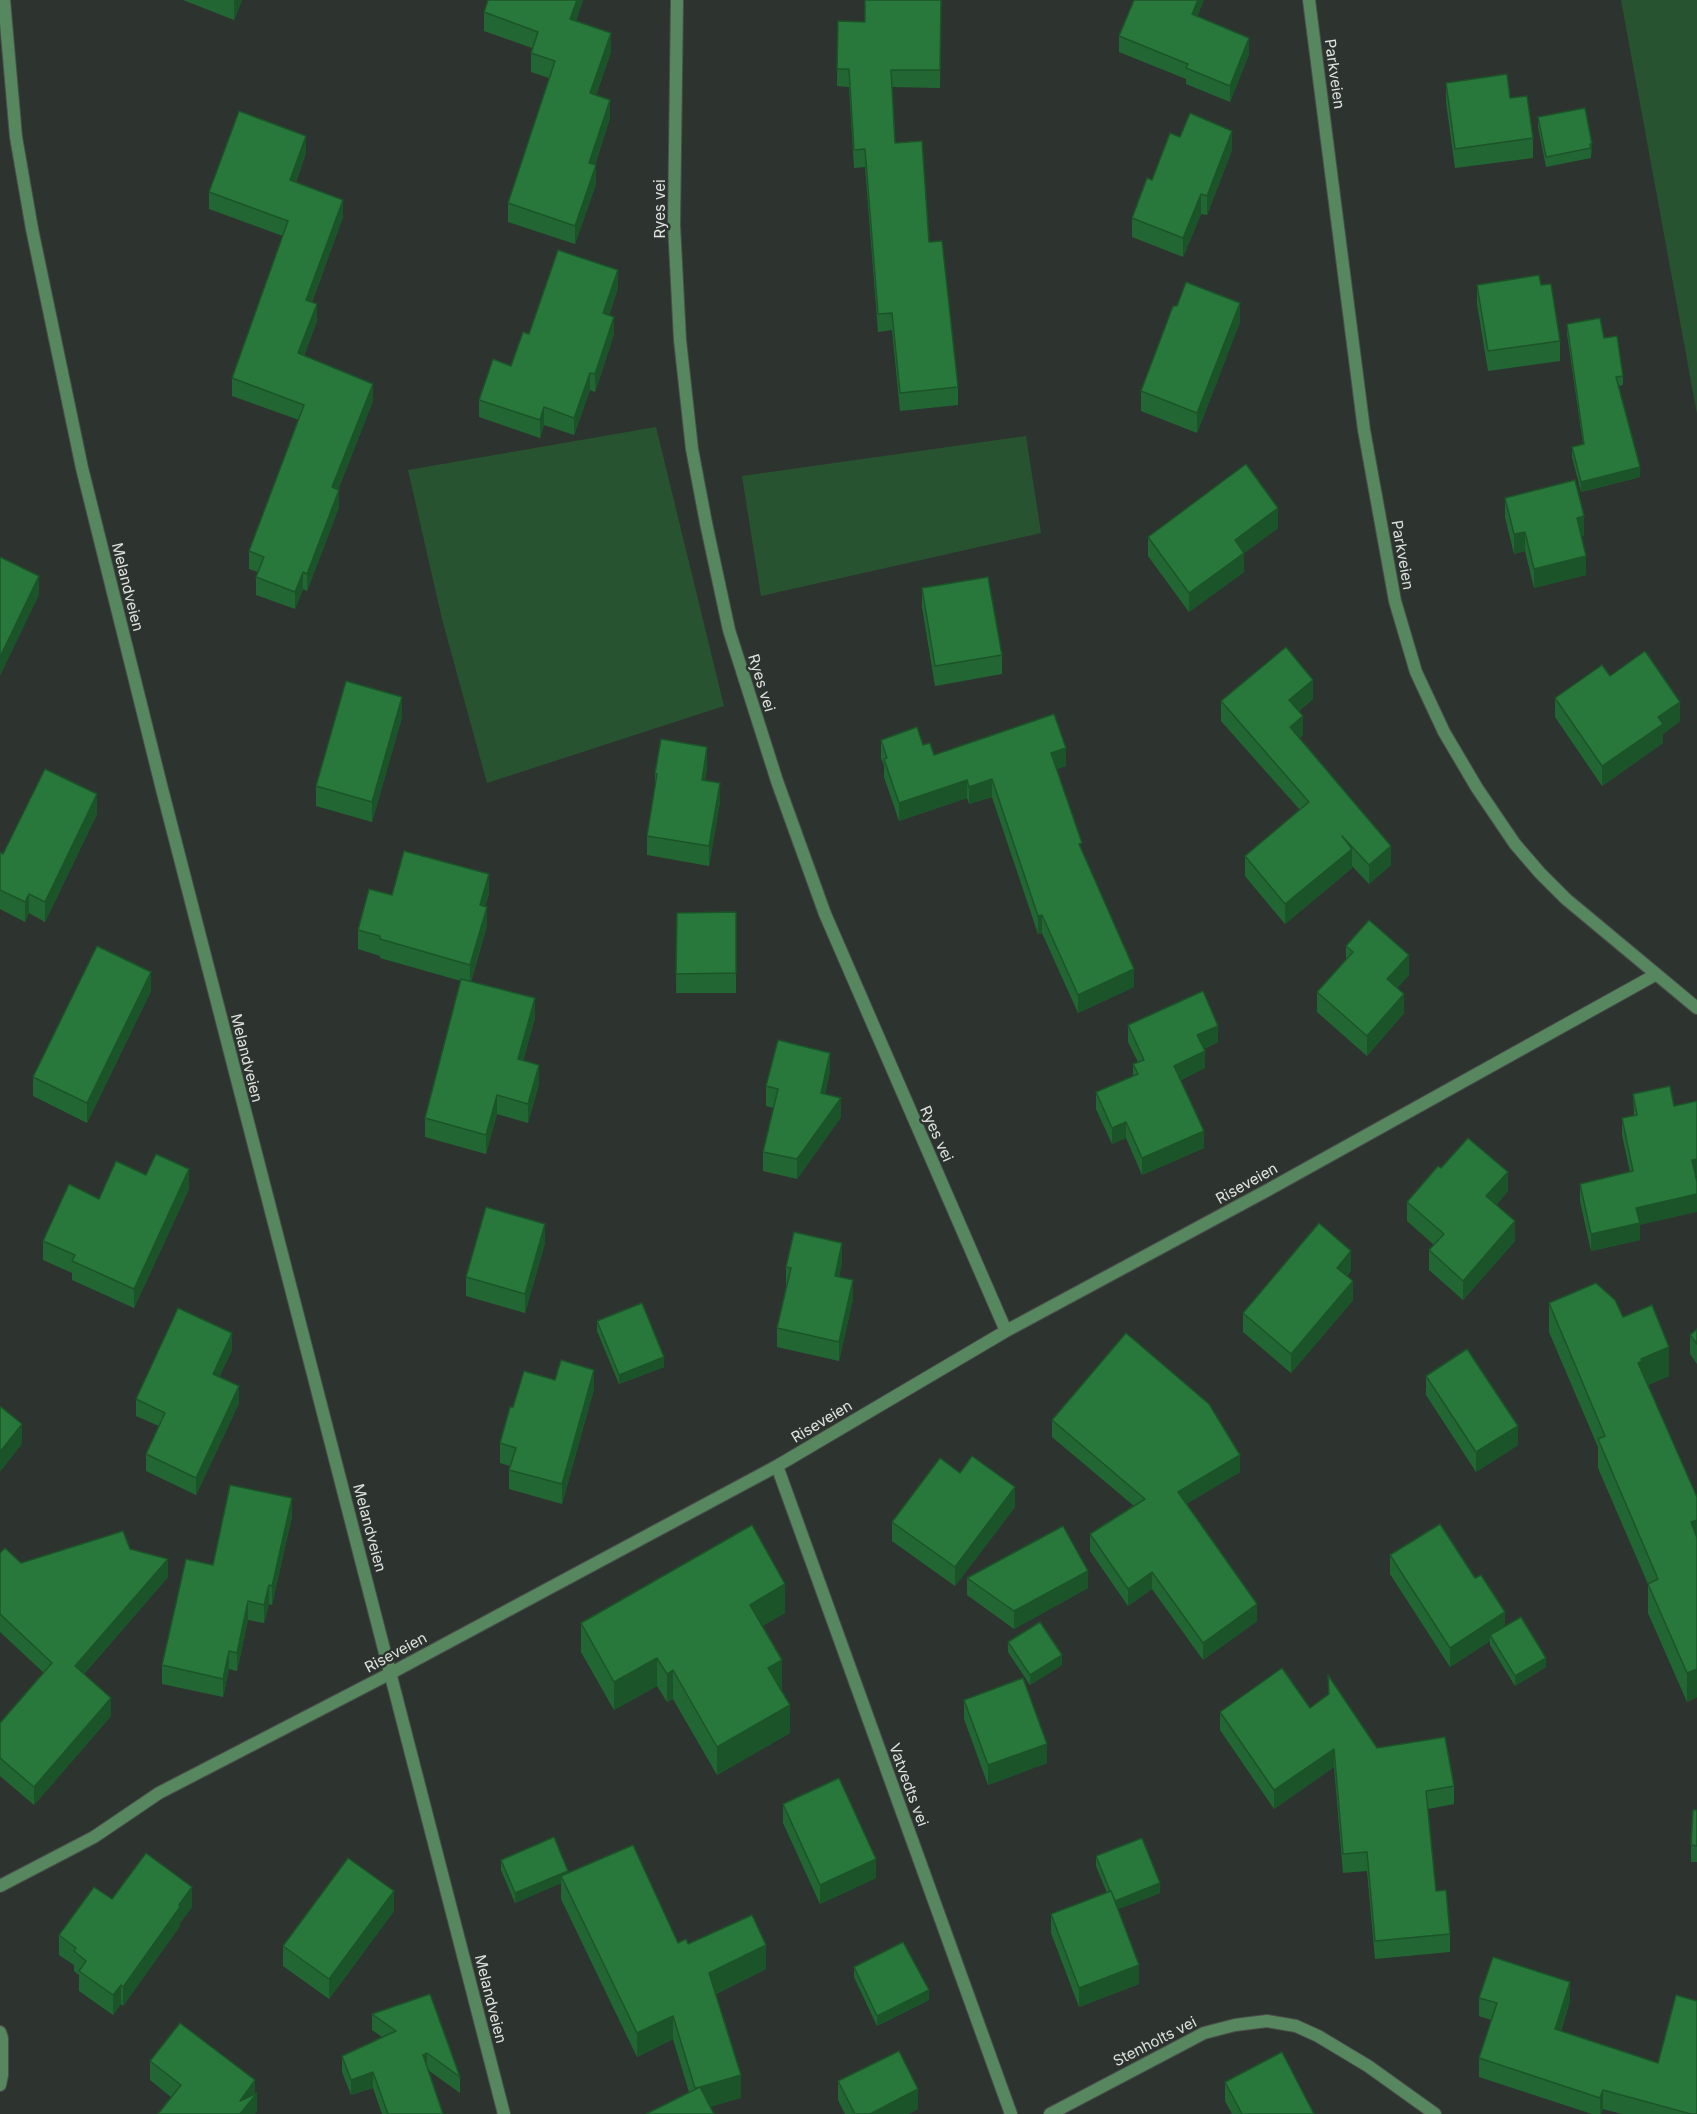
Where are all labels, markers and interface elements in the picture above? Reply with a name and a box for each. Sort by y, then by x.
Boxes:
street label: Parkveien [1320,38,1348,110]
street label: Ryes vei [651,179,669,239]
street label: Parkveien [1387,519,1417,591]
street label: Melandveien [107,541,147,633]
street label: Ryes vei [744,652,778,714]
street label: Melandveien [226,1012,266,1104]
street label: Ryes vei [916,1103,956,1165]
street label: Riseveien [1213,1160,1281,1208]
street label: Riseveien [788,1397,856,1447]
street label: Melandveien [349,1482,389,1574]
street label: Riseveien [362,1629,430,1677]
street label: Vatvedts vei [885,1741,931,1829]
street label: Melandveien [470,1953,510,2045]
street label: Stenholts vei [1110,2013,1200,2071]

